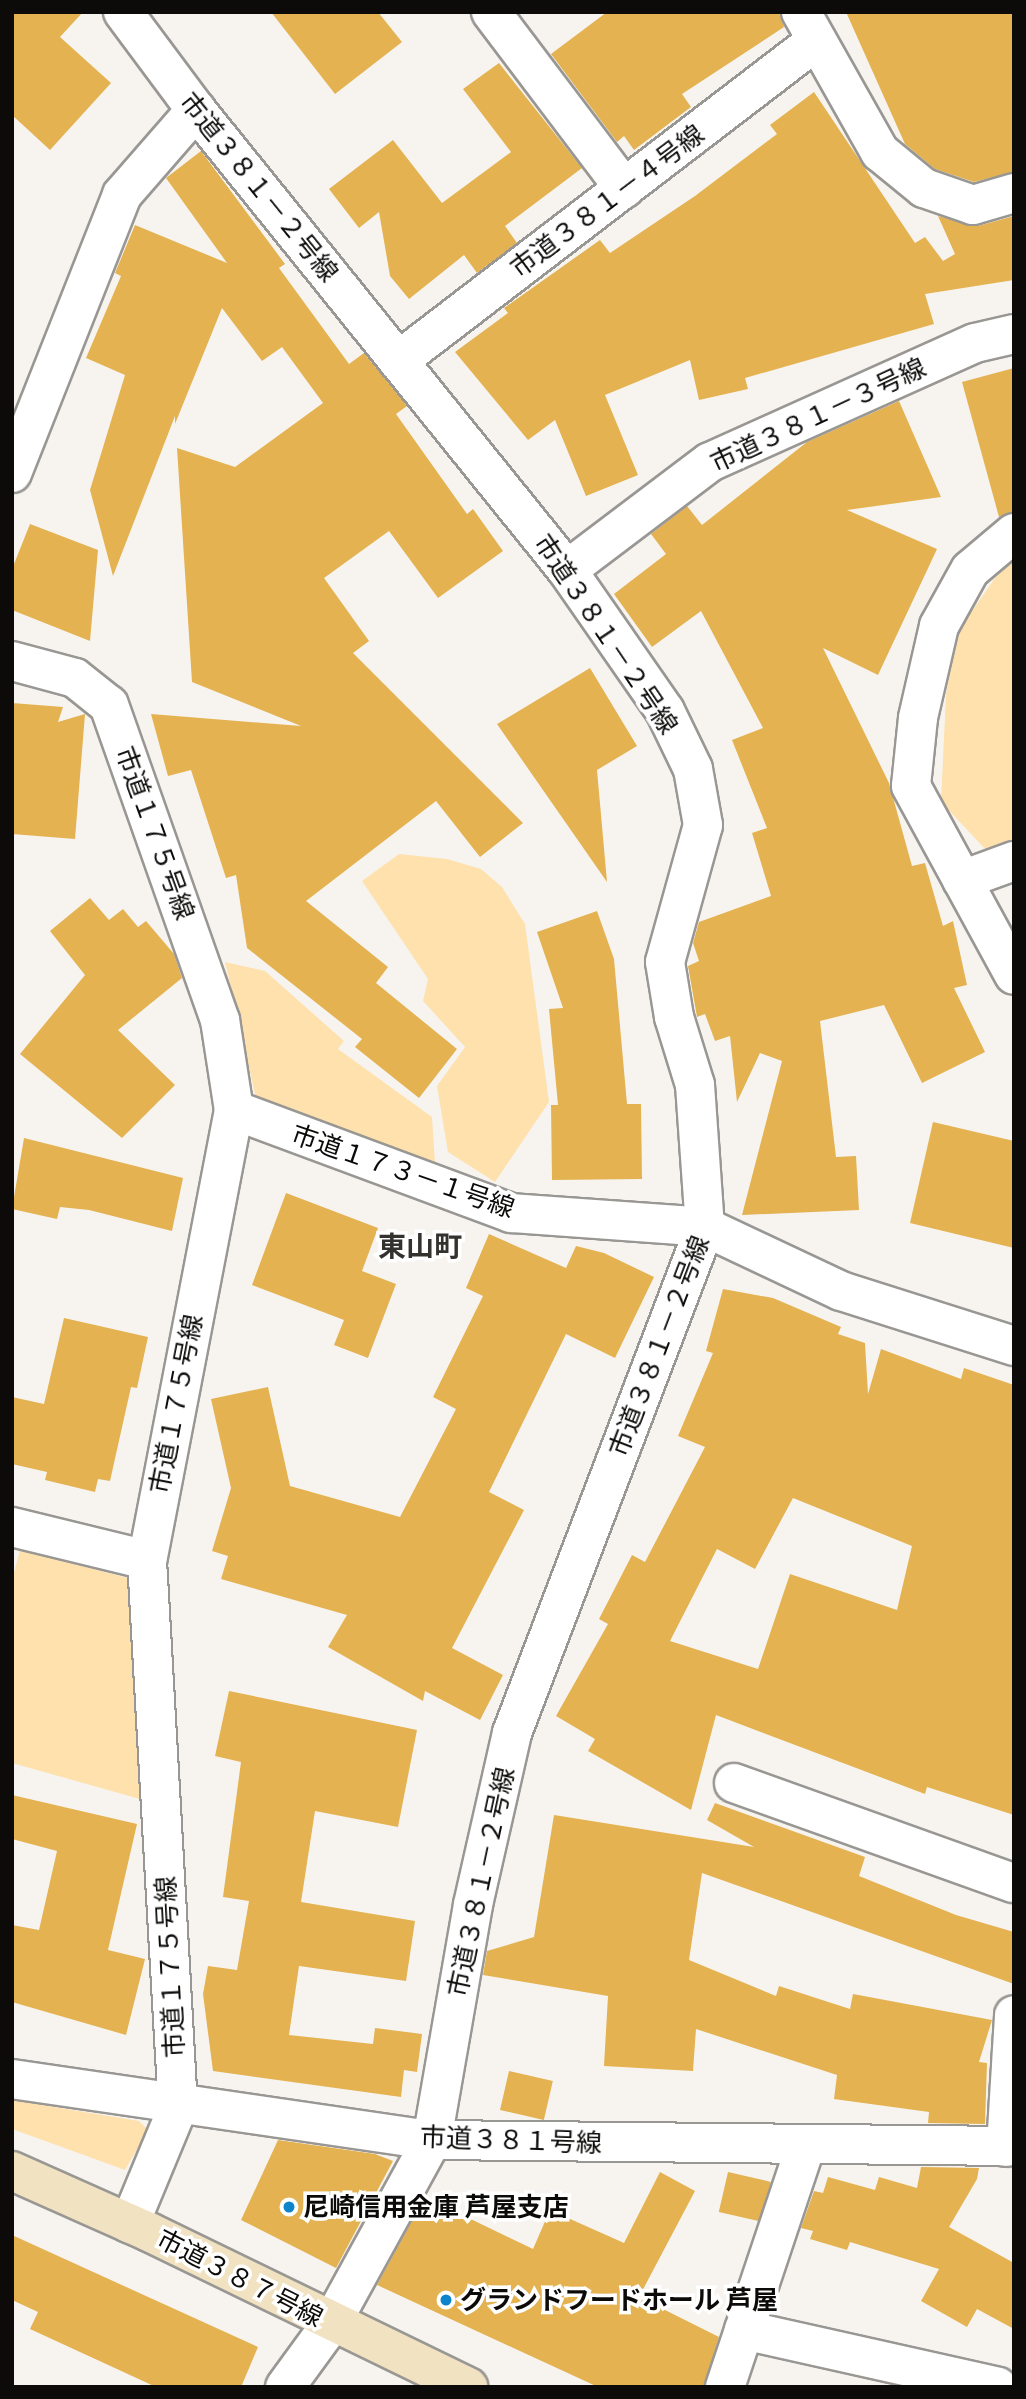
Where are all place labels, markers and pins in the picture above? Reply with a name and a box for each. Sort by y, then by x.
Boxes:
place label: 尼崎信用金庫 芦屋支店 [303,2191,569,2223]
marker: 尼崎信用金庫 芦屋支店 [281,2199,297,2215]
place label: グランドフードホール 芦屋 [460,2284,778,2316]
marker: グランドフードホール 芦屋 [438,2292,454,2308]

